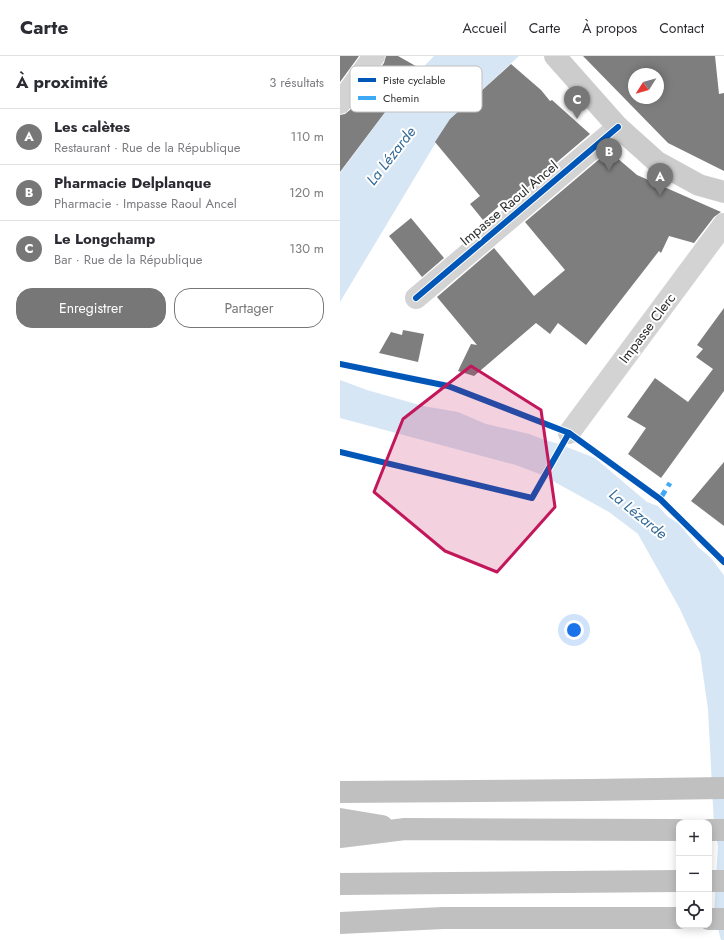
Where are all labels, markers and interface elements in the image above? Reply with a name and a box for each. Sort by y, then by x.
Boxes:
text: Carte [20,14,68,41]
text: Accueil [463,18,507,38]
text: Carte [529,18,560,38]
text: À propos [582,18,637,38]
text: Contact [659,18,704,38]
legend [350,66,482,112]
north arrow [628,68,664,104]
text: À proximité [16,70,108,94]
text: Piste cyclable [383,72,446,88]
text: 3 résultats [269,73,324,92]
pin: C [564,86,590,119]
text: Chemin [383,90,419,106]
text: Les calètes [54,116,130,138]
water label: La Lézarde [361,122,421,190]
text: A [24,127,34,146]
text: 110 m [290,127,324,146]
text: Restaurant · Rue de la République [54,138,241,157]
pin: B [596,138,622,171]
street label: Impasse Raoul Ancel [456,156,562,250]
pin: A [647,163,673,196]
text: Pharmacie Delplanque [54,172,211,194]
text: B [25,183,33,202]
text: 120 m [289,183,324,202]
text: Pharmacie · Impasse Raoul Ancel [54,194,237,213]
text: Le Longchamp [54,228,155,250]
text: C [24,239,34,258]
text: 130 m [289,239,324,258]
text: Bar · Rue de la République [54,250,202,269]
button: Enregistrer [16,288,166,328]
button: Partager [174,288,324,328]
street label: Impasse Clerc [614,289,680,367]
water label: La Lézarde [604,484,672,545]
your location [564,620,584,640]
map controls [676,820,712,928]
button: + [676,820,712,856]
button: − [676,856,712,892]
button: locate [676,892,712,928]

